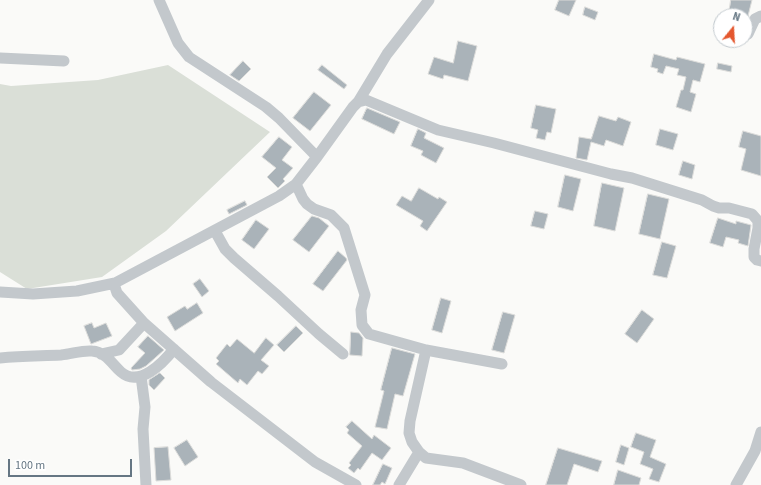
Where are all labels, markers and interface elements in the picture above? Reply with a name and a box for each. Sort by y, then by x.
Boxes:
north arrow [713,8,753,48]
text: N [731,9,742,25]
scale bar [10,451,134,477]
text: 100 m [15,457,45,474]

